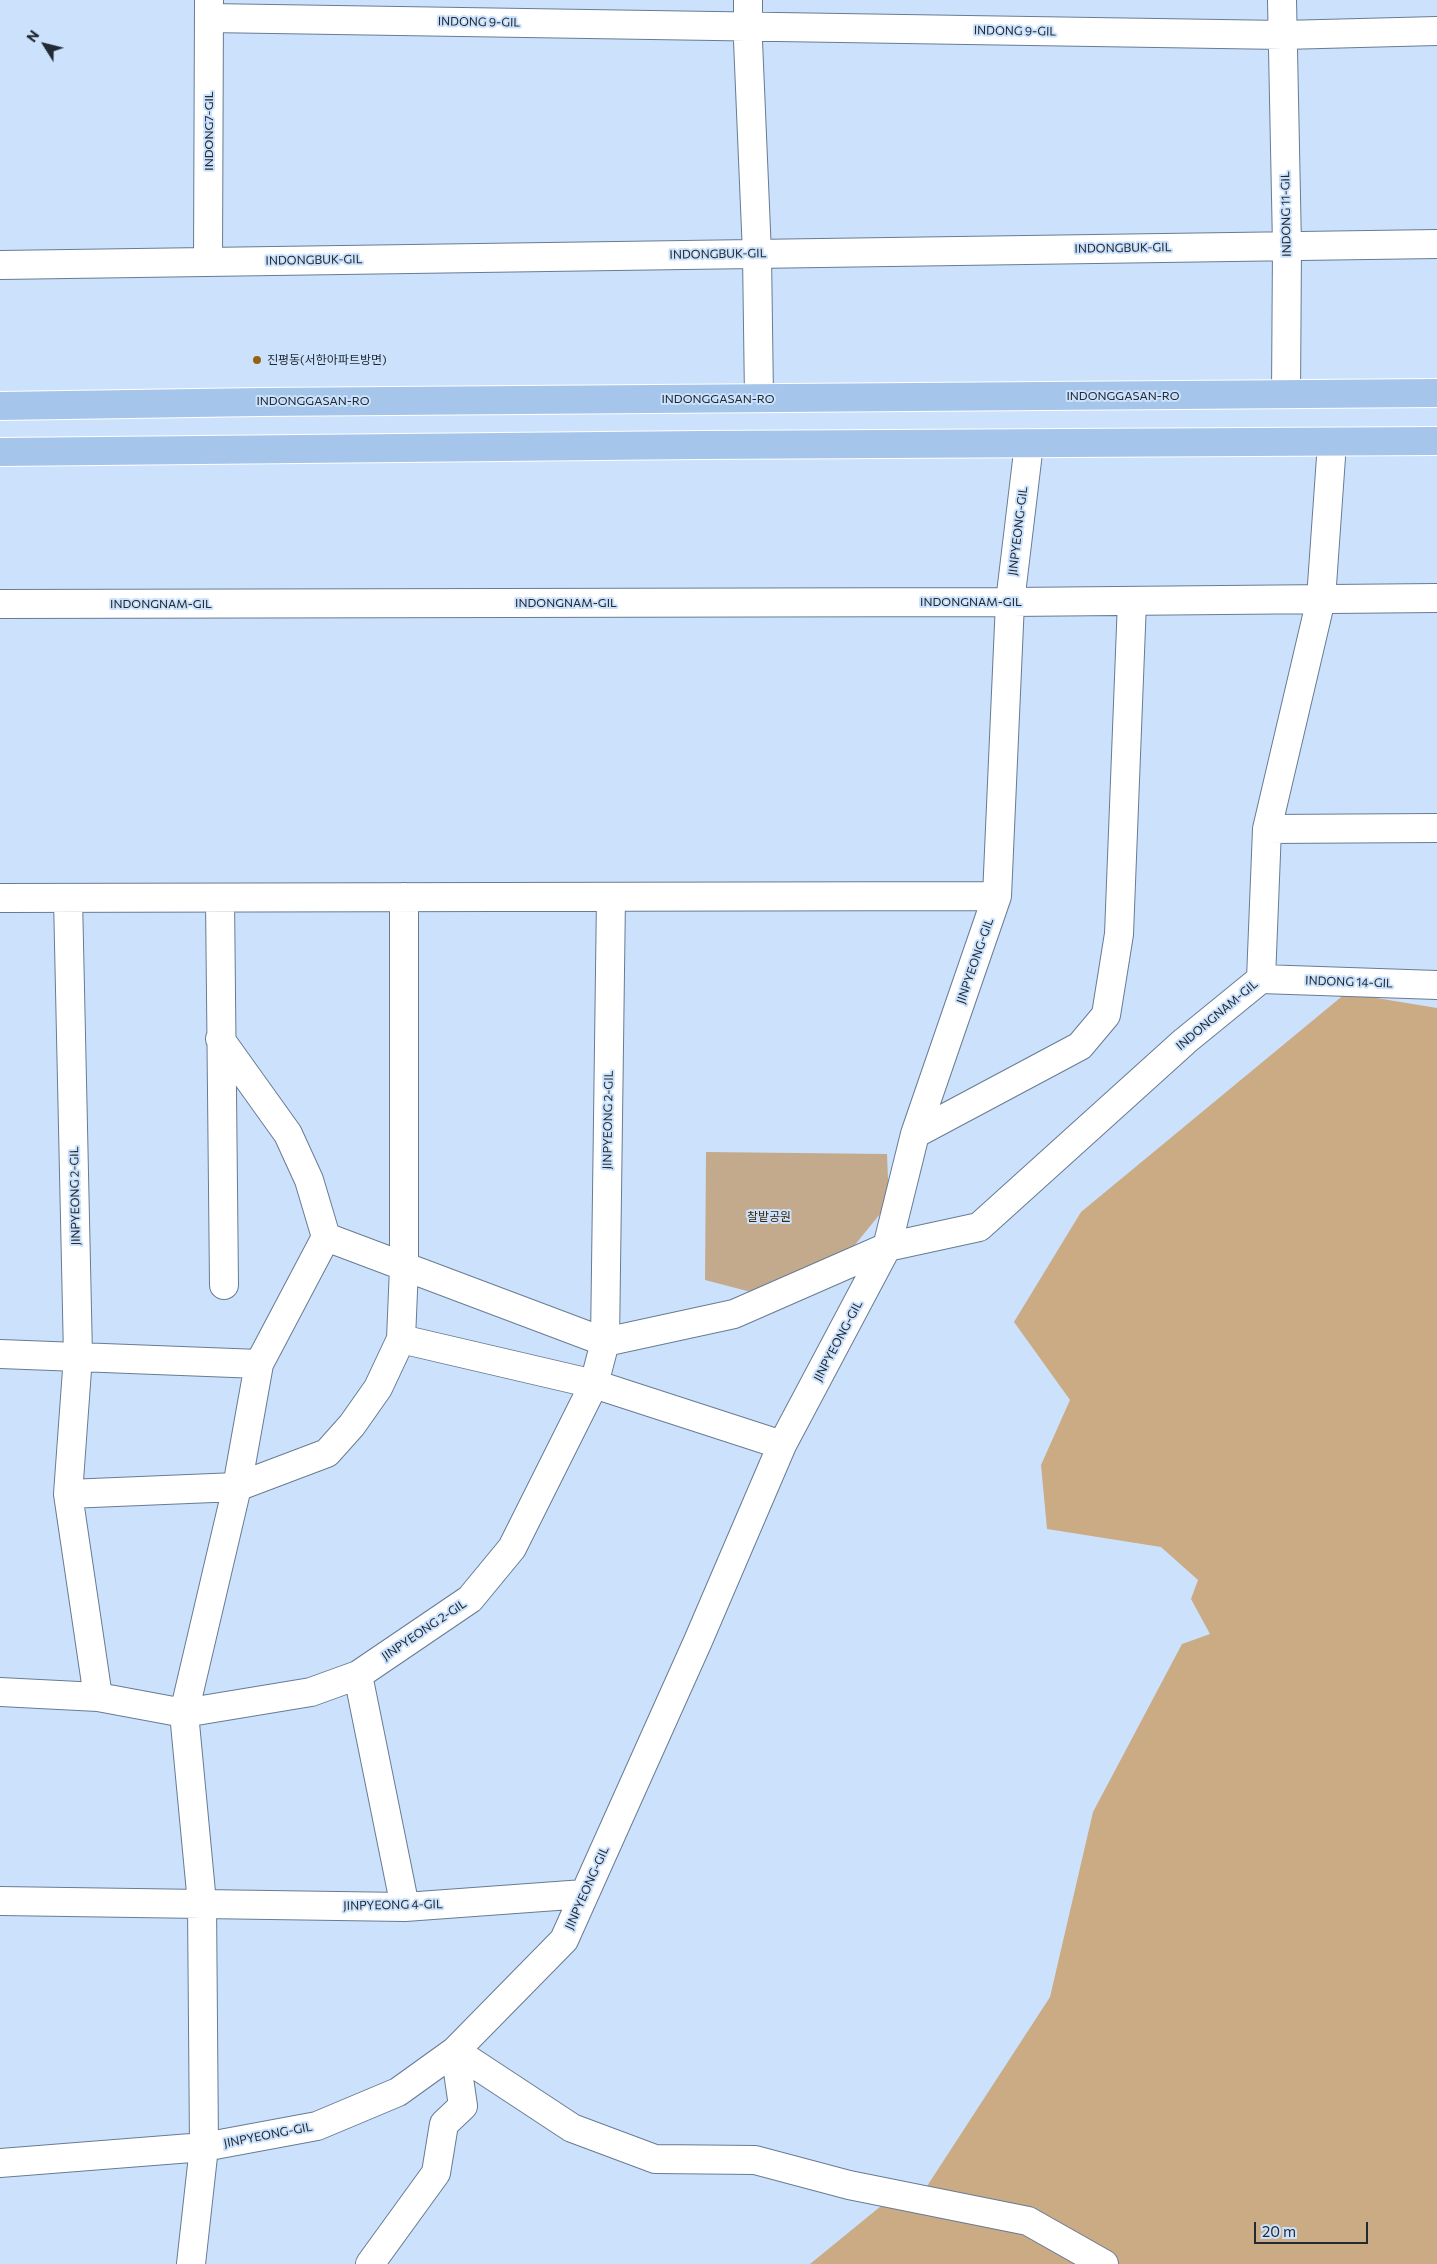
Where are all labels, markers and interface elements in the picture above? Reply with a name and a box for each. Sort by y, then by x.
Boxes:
street label: INDONG 9-GIL [438,14,520,30]
north arrow [20,20,70,70]
street label: INDONG 9-GIL [974,23,1056,39]
text: N [22,27,42,45]
street label: INDONG7-GIL [202,91,216,171]
street label: INDONG 11-GIL [1278,171,1294,257]
street label: INDONGBUK-GIL [1074,240,1172,256]
street label: INDONGBUK-GIL [669,246,767,262]
street label: INDONGBUK-GIL [265,252,363,268]
place label: 진평동(서한아파트방면) [267,353,387,367]
marker: 진평동(서한아파트방면) [251,354,263,366]
street label: INDONGGASAN-RO [1066,389,1180,403]
street label: INDONGGASAN-RO [661,392,775,406]
street label: INDONGGASAN-RO [256,394,370,408]
street label: JINPYEONG-GIL [1005,485,1031,577]
street label: INDONGNAM-GIL [920,595,1022,609]
street label: INDONGNAM-GIL [515,596,617,610]
street label: INDONGNAM-GIL [110,597,212,611]
street label: JINPYEONG-GIL [954,916,996,1006]
street label: INDONG 14-GIL [1305,973,1393,991]
street label: INDONGNAM-GIL [1173,977,1261,1053]
street label: JINPYEONG 2-GIL [600,1070,616,1170]
street label: JINPYEONG 2-GIL [67,1146,83,1246]
park label: 찰밭공원 [747,1210,791,1224]
street label: JINPYEONG-GIL [811,1298,865,1384]
street label: JINPYEONG 2-GIL [379,1596,469,1664]
street label: JINPYEONG-GIL [562,1844,612,1932]
street label: JINPYEONG 4-GIL [343,1897,443,1913]
street label: JINPYEONG-GIL [222,2119,314,2151]
scale bar [1257,2212,1371,2244]
text: 20 m [1262,2222,1296,2240]

